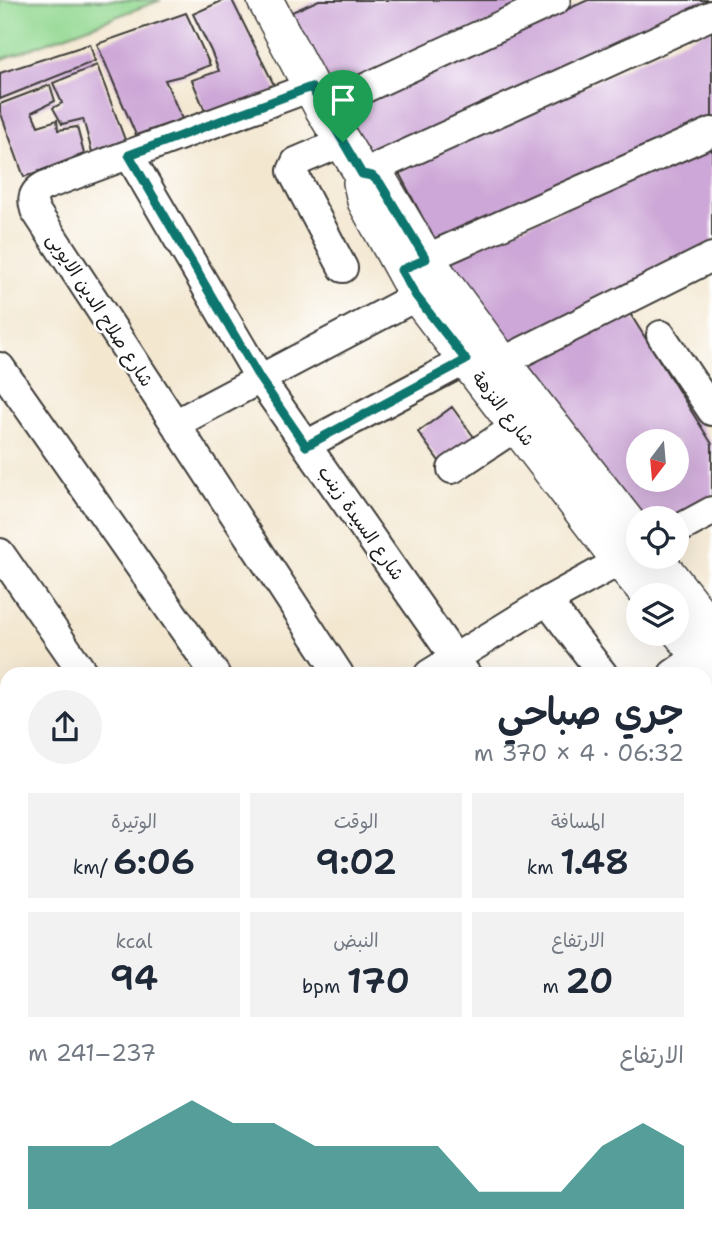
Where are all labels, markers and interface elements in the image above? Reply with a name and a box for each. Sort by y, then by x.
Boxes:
pin [313,70,373,142]
icon: arrive [324,81,362,119]
street label: شارع صلاح الدين الايوبى [41,229,159,391]
street label: شارع النزهة [466,367,540,451]
north arrow [626,429,690,492]
map controls [626,429,689,646]
street label: شارع السيدة زينب [312,461,410,585]
button: locate [626,506,689,569]
button: layers [626,583,689,646]
text: جري صباحي [497,686,684,737]
button: share [28,690,102,764]
text: 06:32 · 4 × 370 m [474,738,684,768]
text: الوتيرة [111,809,157,834]
text: الوقت [334,809,378,834]
text: المسافة [551,809,605,834]
text: 6:06 [113,838,195,885]
text: 9:02 [315,838,397,885]
text: 1.48 [560,838,629,885]
text: /km [73,855,113,880]
text: km [527,855,560,880]
text: النبض [333,928,379,953]
text: الارتفاع [551,928,605,953]
text: kcal [116,929,152,954]
text: 94 [110,954,158,1001]
text: 170 [347,957,410,1004]
text: 20 [565,957,614,1004]
text: bpm [302,974,347,999]
text: m [542,974,565,999]
text: 237–241 m [28,1038,156,1068]
text: الارتفاع [620,1040,684,1070]

